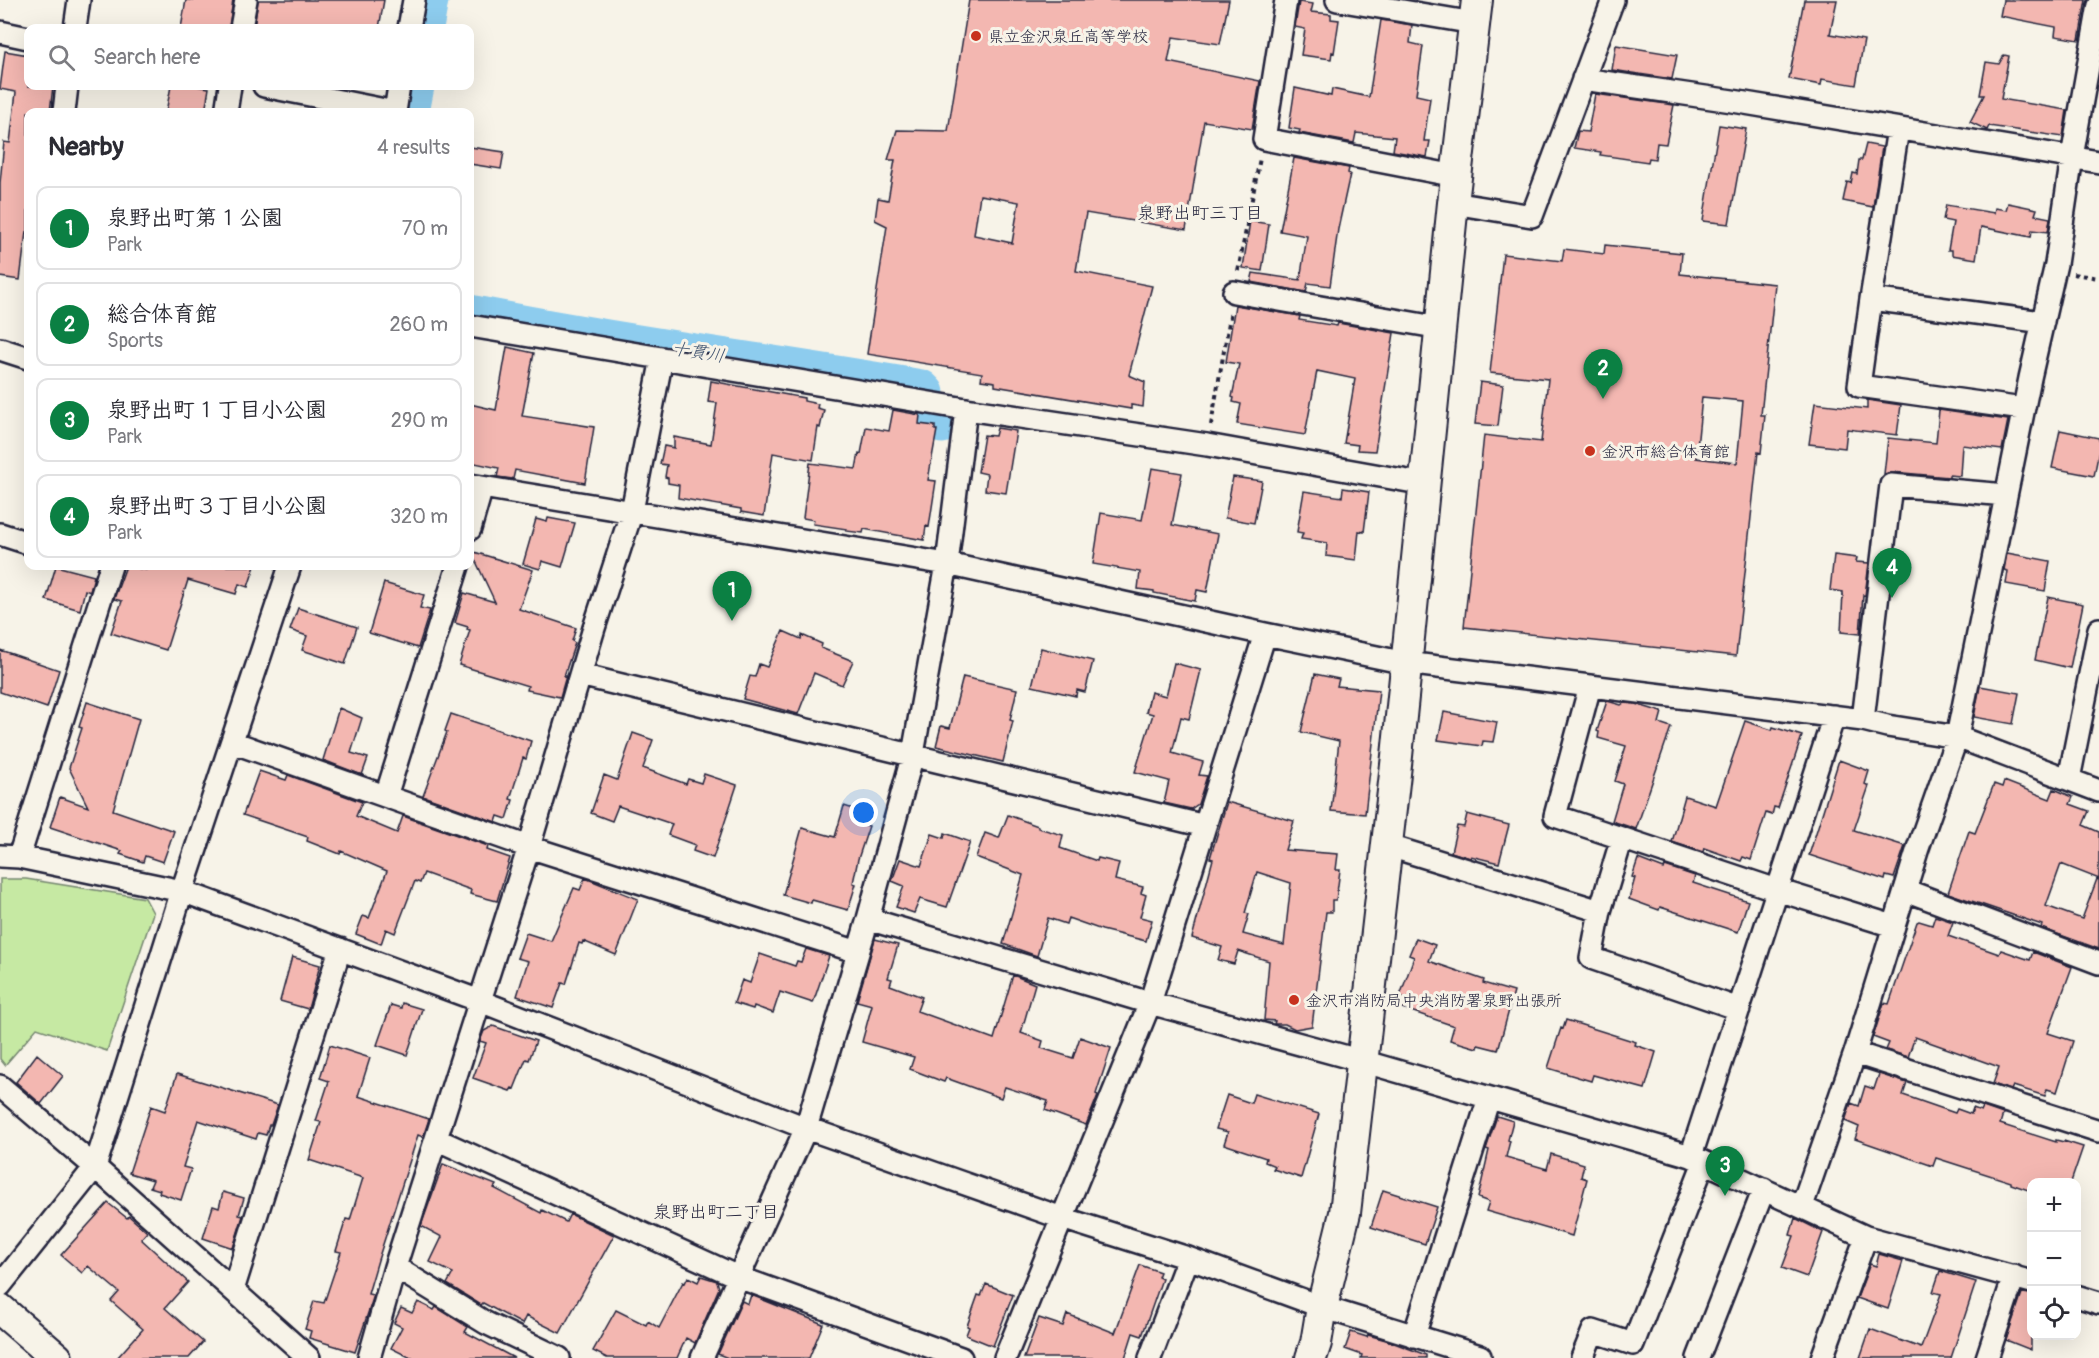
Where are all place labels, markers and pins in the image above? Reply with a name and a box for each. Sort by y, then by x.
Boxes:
place label: 県立金沢泉丘高等学校 [988,27,1148,47]
marker: 県立金沢泉丘高等学校 [969,29,983,43]
pin: 2 [1584,350,1622,399]
place label: 金沢市総合体育館 [1602,442,1730,462]
marker: 金沢市総合体育館 [1583,444,1597,458]
pin: 4 [1872,548,1912,598]
pin: 1 [712,572,752,621]
place label: 金沢市消防局中央消防署泉野出張所 [1306,991,1562,1011]
marker: 金沢市消防局中央消防署泉野出張所 [1287,993,1301,1007]
pin: 3 [1706,1146,1744,1196]

